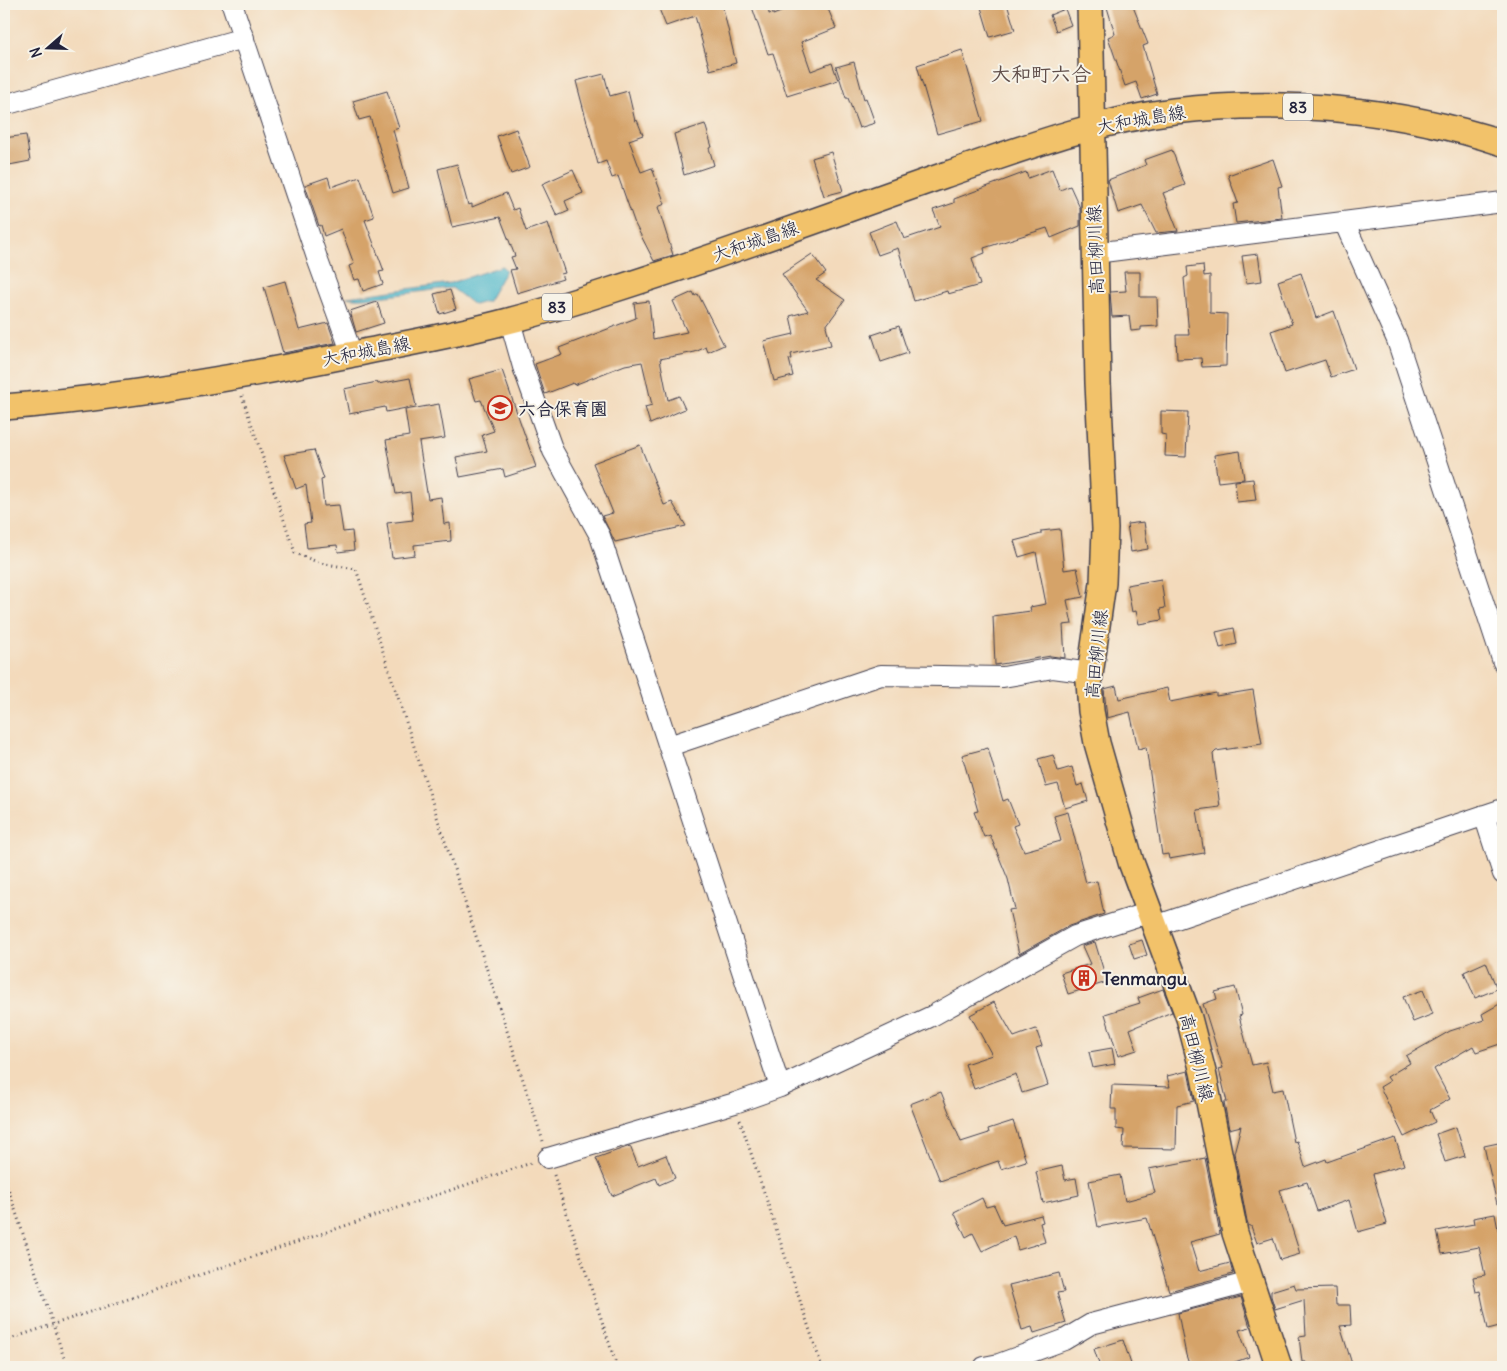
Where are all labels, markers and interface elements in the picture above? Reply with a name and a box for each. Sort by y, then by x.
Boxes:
north arrow [22,22,72,72]
text: N [26,45,46,60]
district label: 大和町六合 [991,61,1091,86]
road number: 83 [1283,94,1313,120]
street label: 大和城島線 [1095,100,1187,138]
street label: 高田柳川線 [1082,205,1108,295]
street label: 大和城島線 [709,215,801,267]
road number: 83 [542,294,572,320]
street label: 大和城島線 [320,331,412,371]
school or university icon: 六合保育園 [487,395,513,421]
place label: 六合保育園 [518,397,608,420]
street label: 高田柳川線 [1080,608,1112,700]
building icon: Tenmangu [1071,965,1097,991]
place label: Tenmangu [1102,967,1188,990]
street label: 高田柳川線 [1175,1011,1219,1103]

